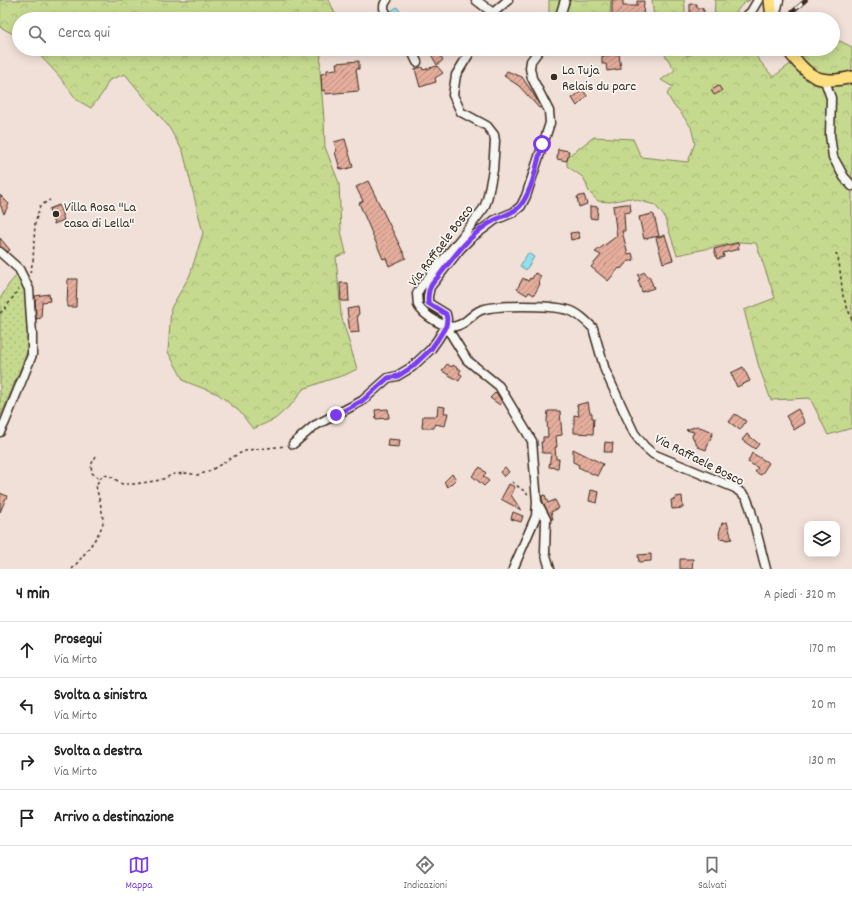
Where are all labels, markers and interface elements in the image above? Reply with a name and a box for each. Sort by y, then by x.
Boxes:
search box [12,12,840,56]
icon: search [26,23,48,45]
text: Cerca qui [58,23,110,45]
place label: La Tuja Relais du parc [562,61,637,97]
marker: La Tuja Relais du parc [549,72,559,82]
route start [533,135,551,153]
place label: Villa Rosa "La casa di Lella" [64,198,136,234]
street label: Via Raffaele Bosco [404,201,479,291]
marker: Villa Rosa "La casa di Lella" [51,209,61,219]
route end [327,406,345,424]
street label: Via Raffaele Bosco [651,430,747,492]
map controls [804,521,840,557]
button: layers [804,521,840,557]
text: 4 min [16,583,50,607]
text: A piedi · 320 m [764,586,836,605]
text: Prosegui [54,629,102,651]
icon: ahead [16,639,38,661]
text: 170 m [809,640,836,659]
text: Via Mirto [54,651,97,670]
text: Svolta a sinistra [54,685,147,707]
icon: left [16,695,38,717]
text: 20 m [811,696,836,715]
text: Via Mirto [54,707,97,726]
text: Svolta a destra [54,741,142,763]
icon: right [16,751,38,773]
text: 130 m [808,752,836,771]
text: Via Mirto [54,763,97,782]
icon: arrive [16,807,38,829]
text: Arrivo a destinazione [54,807,174,829]
tab: Mappa [126,854,152,894]
tab: Indicazioni [404,854,447,894]
tab: Salvati [698,854,726,894]

